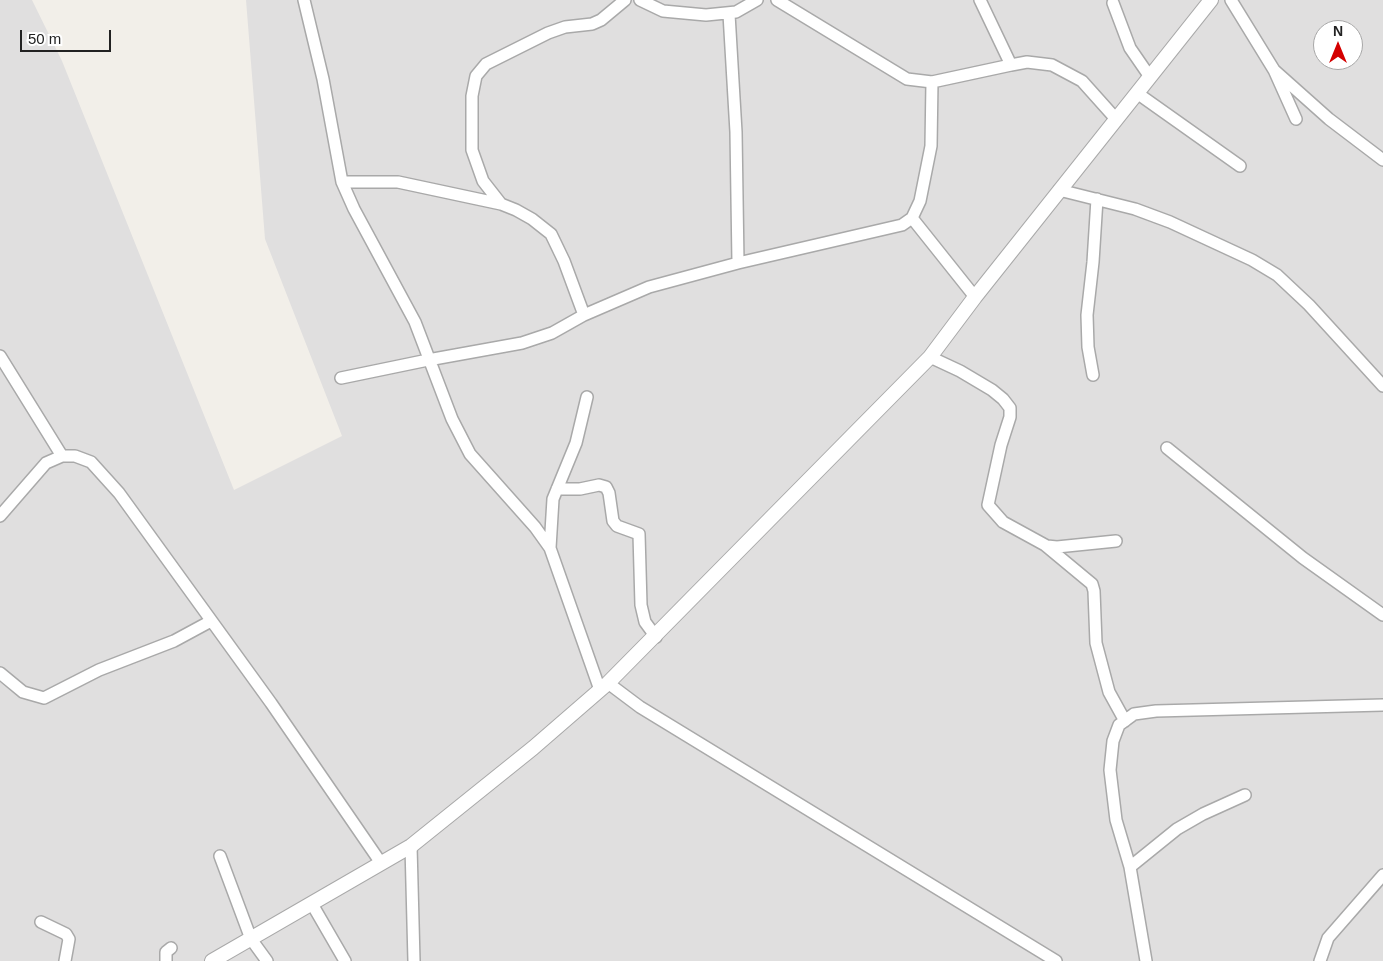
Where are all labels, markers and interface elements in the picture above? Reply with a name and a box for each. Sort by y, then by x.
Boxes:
scale bar [22,20,114,52]
north arrow [1313,20,1363,70]
text: N [1333,23,1343,39]
text: 50 m [28,30,61,47]

